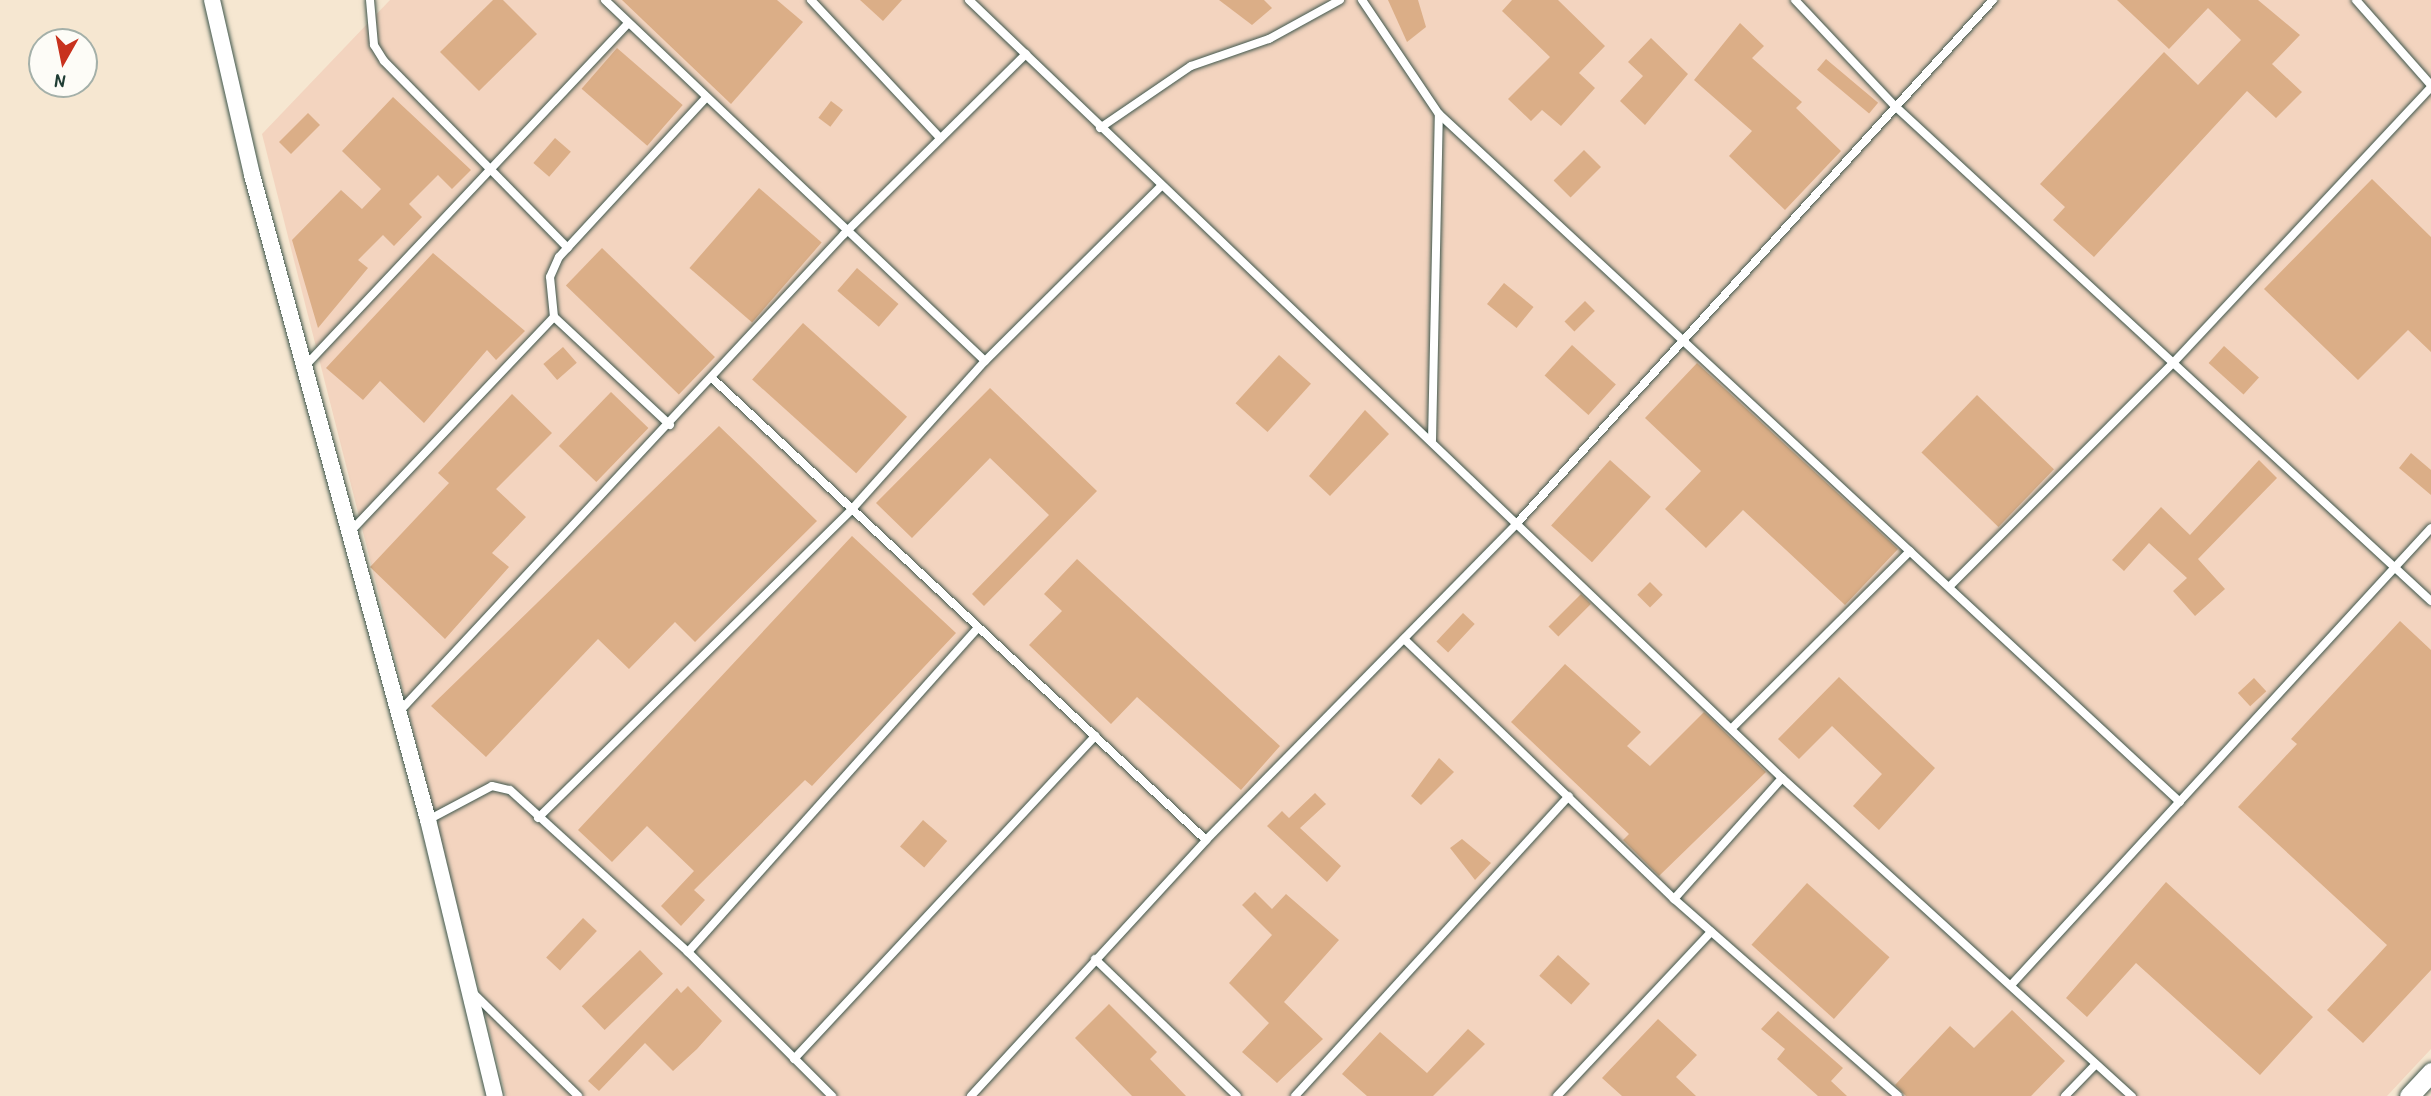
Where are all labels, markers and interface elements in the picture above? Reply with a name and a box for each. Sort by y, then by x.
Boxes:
north arrow [28,28,98,98]
text: N [53,68,67,95]

